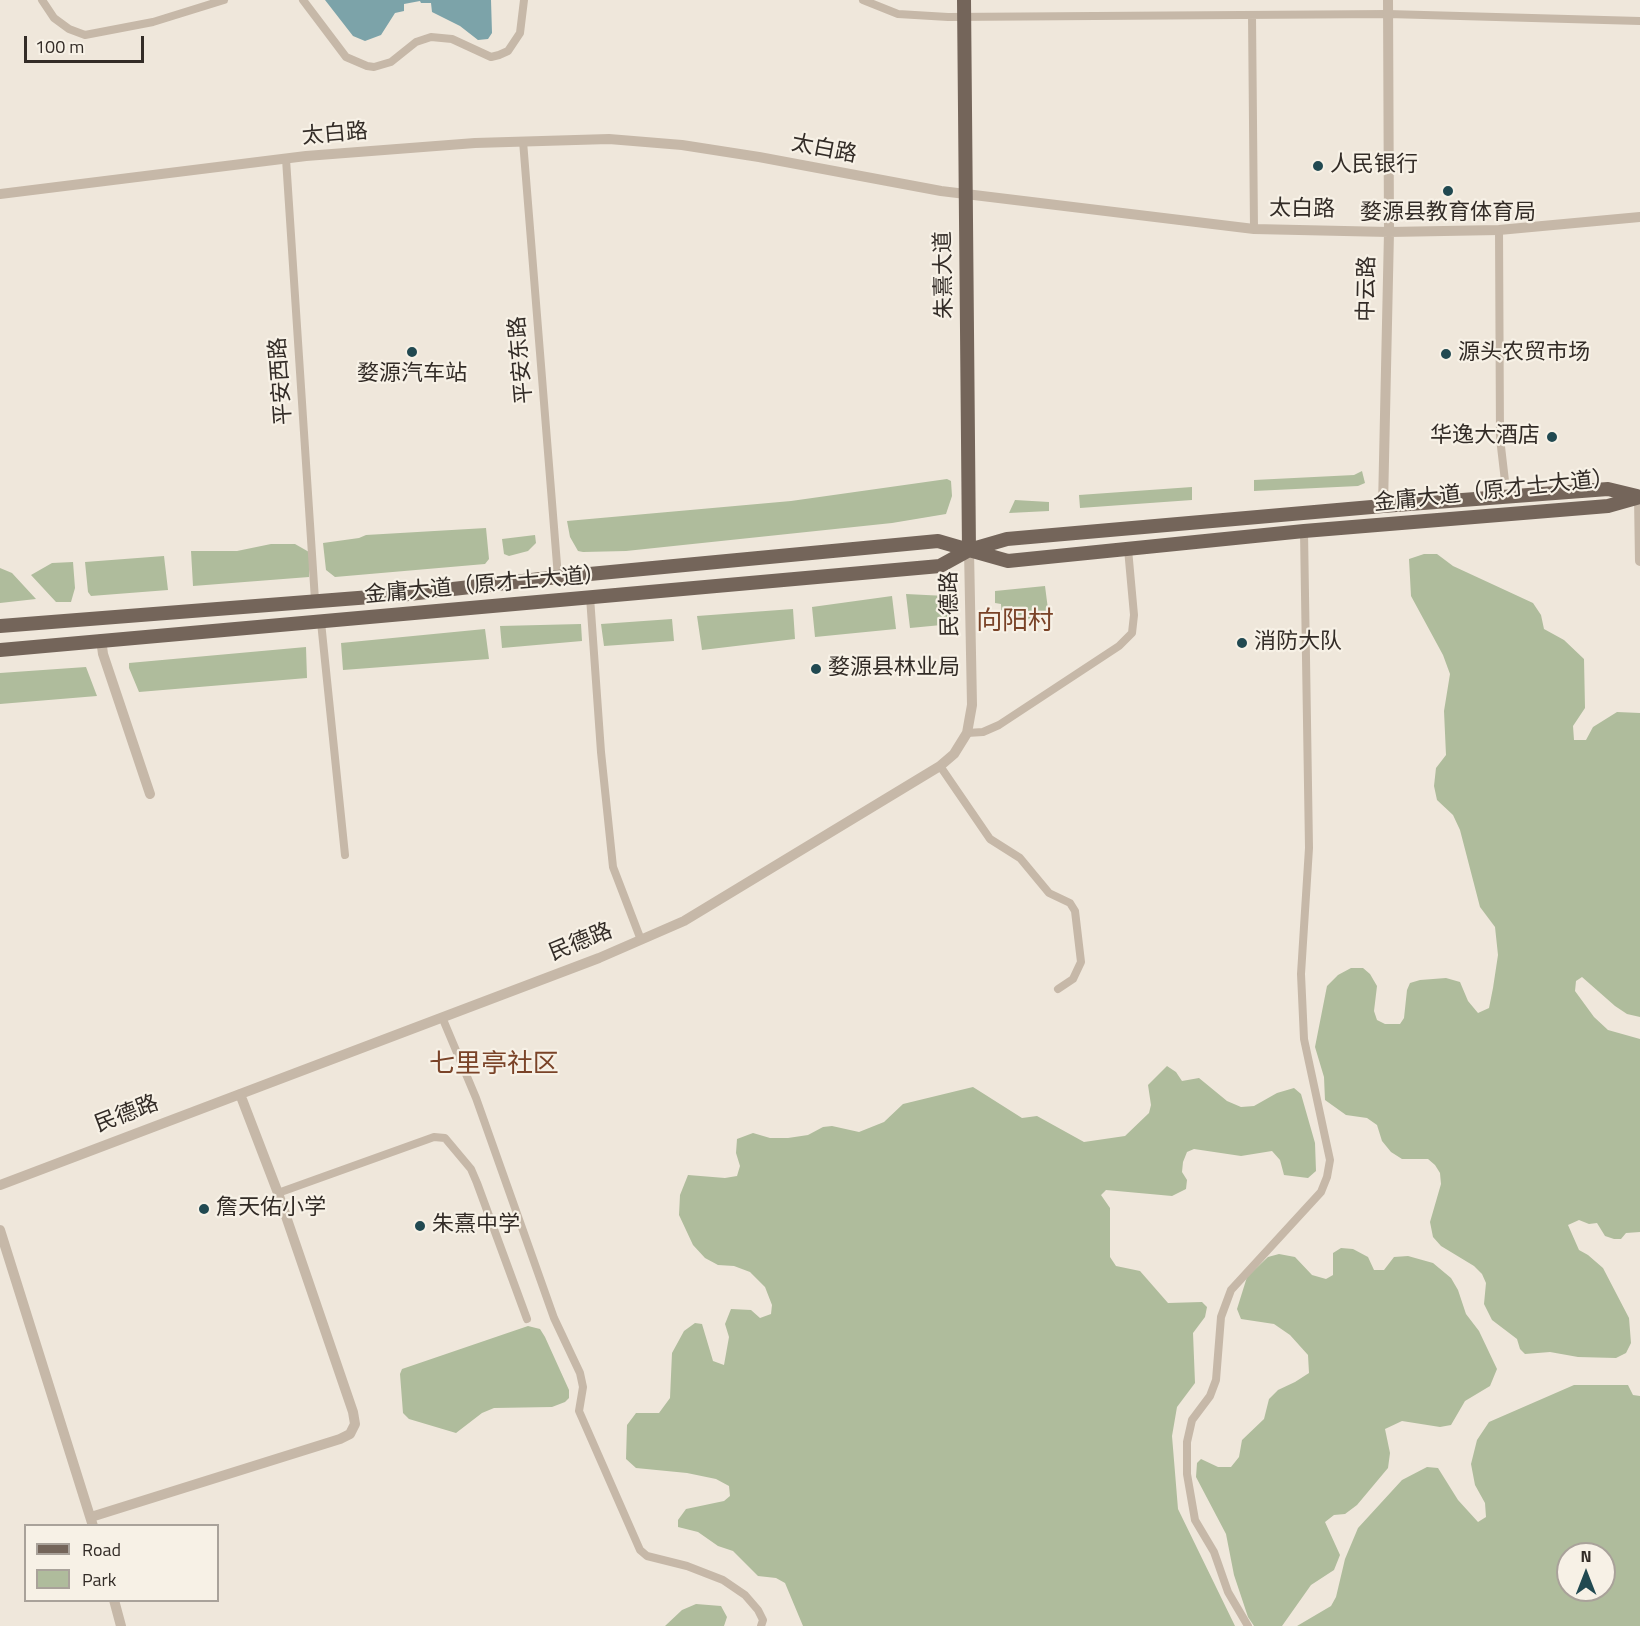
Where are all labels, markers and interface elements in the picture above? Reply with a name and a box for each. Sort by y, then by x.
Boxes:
scale bar [27,24,147,62]
text: 100 m [35,33,84,60]
street label: 太白路 [301,119,369,151]
street label: 太白路 [789,131,859,169]
place label: 人民银行 [1330,153,1418,179]
marker: 人民银行 [1311,159,1325,173]
marker: 婺源县教育体育局 [1441,184,1455,198]
street label: 太白路 [1269,196,1335,224]
place label: 婺源县教育体育局 [1360,201,1536,227]
street label: 朱熹大道 [931,231,959,319]
street label: 中云路 [1354,256,1382,322]
street label: 平安东路 [505,315,539,405]
street label: 平安西路 [266,336,298,426]
place label: 源头农贸市场 [1458,341,1590,367]
marker: 婺源汽车站 [405,345,419,359]
marker: 源头农贸市场 [1439,347,1453,361]
place label: 婺源汽车站 [357,362,467,388]
place label: 华逸大酒店 [1430,424,1540,450]
marker: 华逸大酒店 [1545,430,1559,444]
street label: 金庸大道（原才士大道） [1372,466,1616,518]
street label: 金庸大道（原才士大道） [363,562,607,610]
street label: 民德路 [937,571,965,637]
district label: 向阳村 [976,607,1054,639]
place label: 消防大队 [1254,630,1342,656]
marker: 消防大队 [1235,636,1249,650]
place label: 婺源县林业局 [828,656,960,682]
marker: 婺源县林业局 [809,662,823,676]
street label: 民德路 [545,918,617,968]
district label: 七里亭社区 [429,1050,559,1082]
street label: 民德路 [91,1091,163,1139]
place label: 詹天佑小学 [216,1196,326,1222]
marker: 詹天佑小学 [197,1202,211,1216]
place label: 朱熹中学 [432,1213,520,1239]
marker: 朱熹中学 [413,1219,427,1233]
legend [24,1524,219,1602]
text: Road [82,1536,121,1563]
north arrow [1556,1542,1616,1602]
text: N [1580,1544,1592,1568]
text: Park [82,1566,116,1593]

